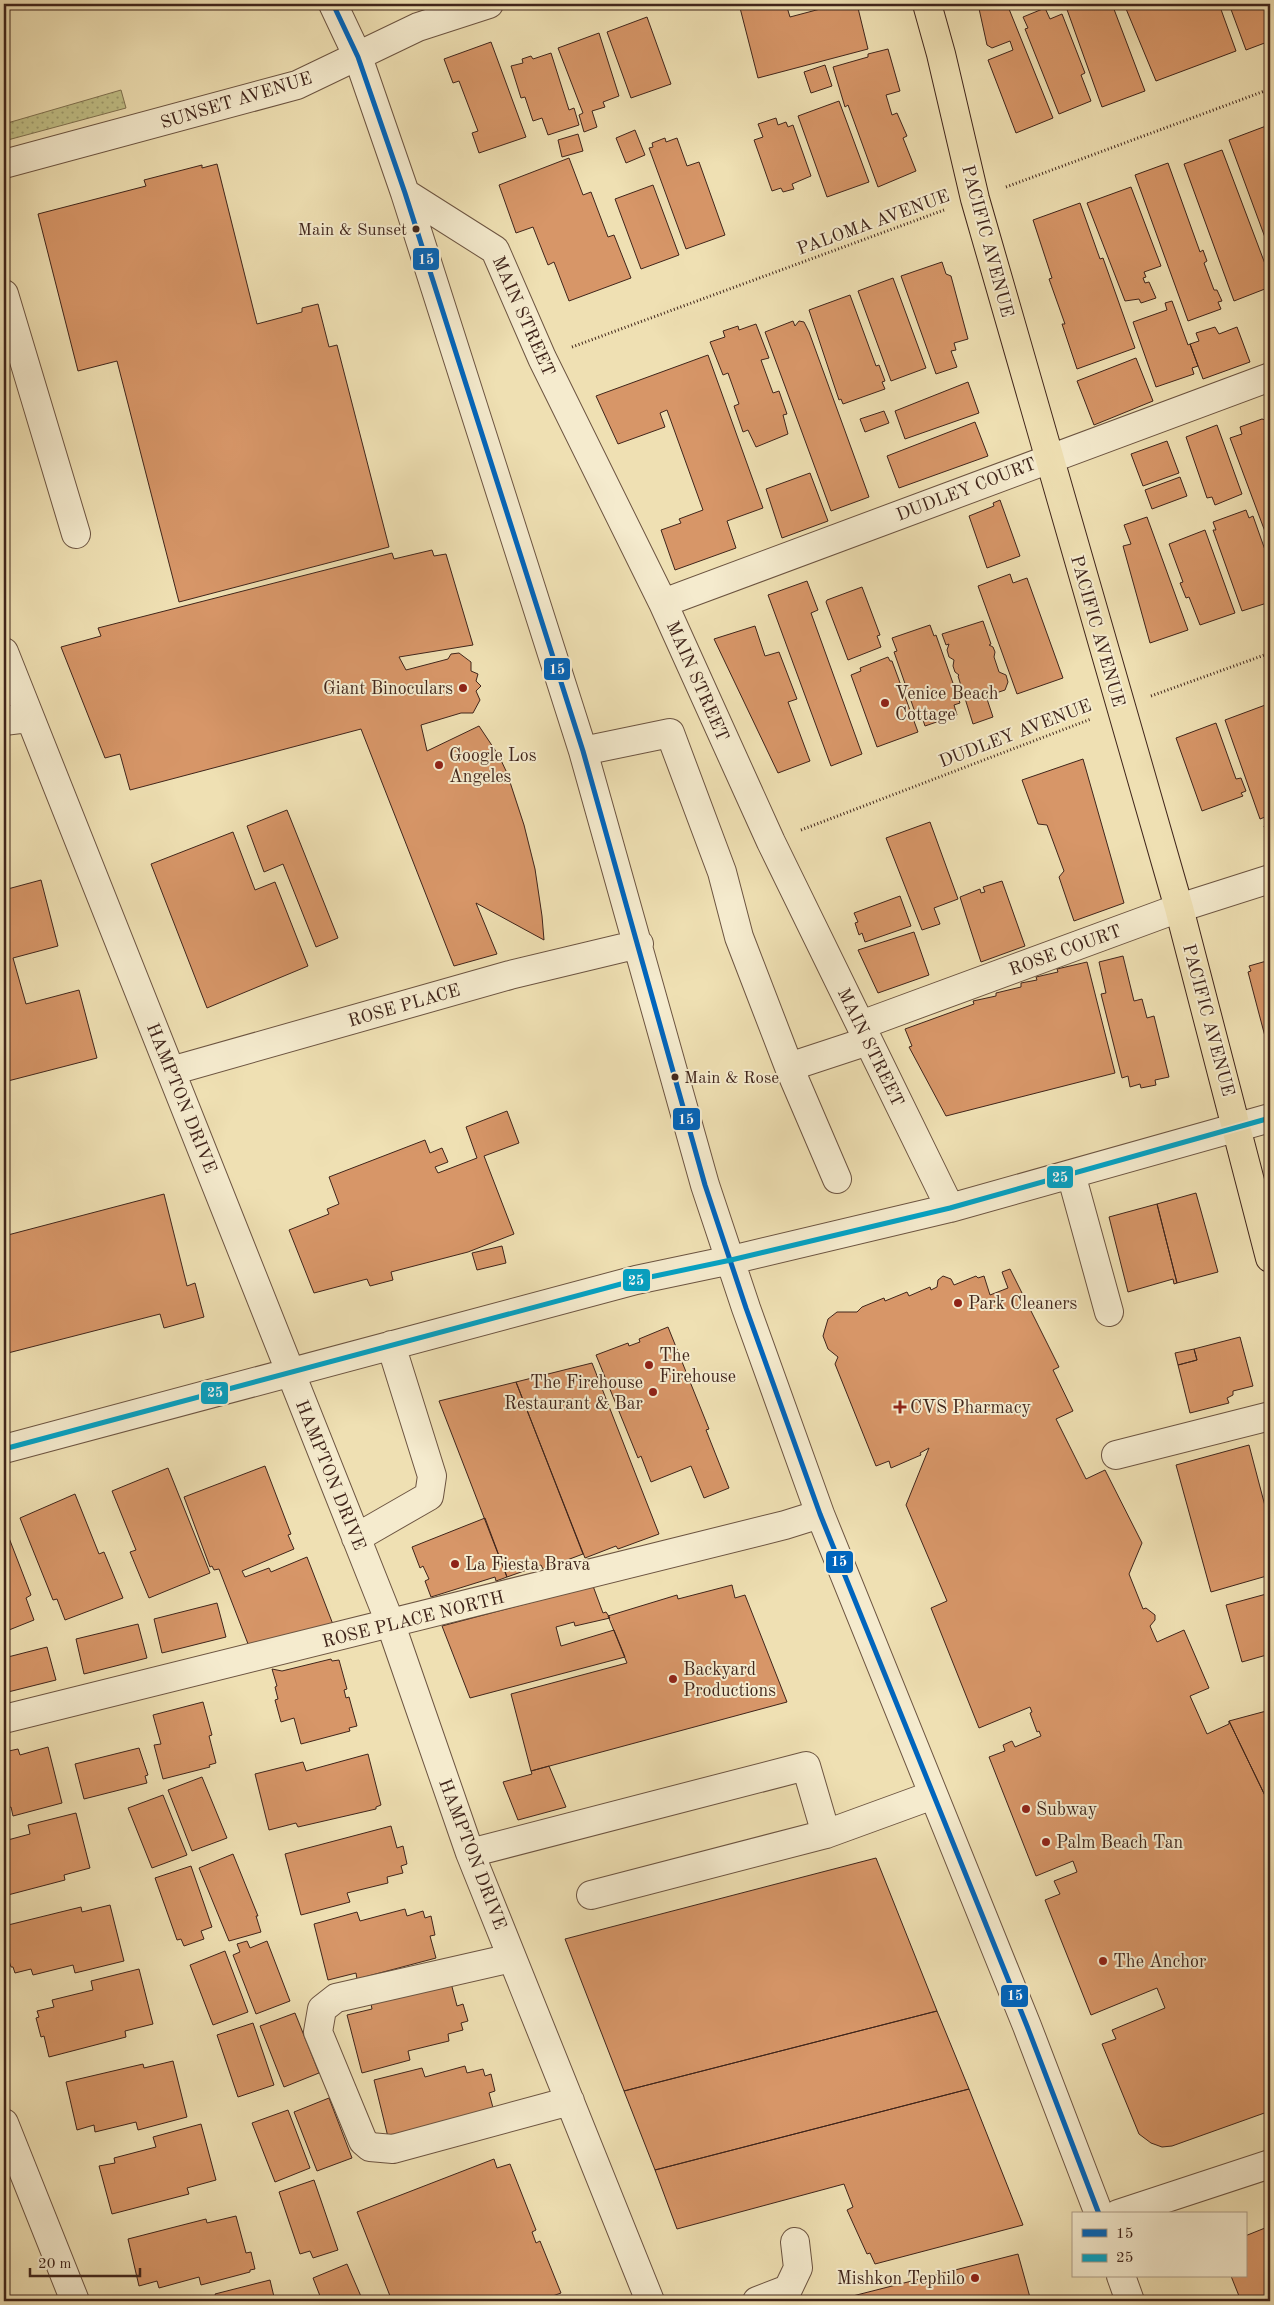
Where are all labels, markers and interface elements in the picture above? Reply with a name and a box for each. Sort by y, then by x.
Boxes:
street label: SUNSET AVENUE [158,69,314,133]
street label: PACIFIC AVENUE [958,163,1016,319]
street label: PALOMA AVENUE [795,187,952,259]
place label: Main & Sunset [298,222,407,239]
marker: Main & Sunset [411,224,421,234]
line badge: 15 [412,247,440,271]
text: 15 [418,253,434,267]
street label: MAIN STREET [489,254,558,379]
street label: DUDLEY COURT [894,455,1039,525]
street label: PACIFIC AVENUE [1067,553,1127,709]
street label: MAIN STREET [663,619,732,744]
line badge: 15 [543,657,571,681]
text: 15 [549,663,565,677]
place label: Giant Binoculars [323,680,453,698]
marker: Giant Binoculars [457,682,469,694]
place label: Venice Beach Cottage [895,685,999,724]
marker: Venice Beach Cottage [879,697,891,709]
street label: DUDLEY AVENUE [937,697,1094,771]
place label: Google Los Angeles [449,747,537,786]
marker: Google Los Angeles [433,759,445,771]
street label: ROSE COURT [1007,922,1124,980]
street label: PACIFIC AVENUE [1179,942,1237,1098]
street label: ROSE PLACE [346,981,462,1031]
street label: MAIN STREET [834,985,907,1110]
street label: HAMPTON DRIVE [143,1021,219,1176]
place label: Main & Rose [684,1070,779,1087]
marker: Main & Rose [670,1072,680,1082]
line badge: 15 [672,1107,701,1131]
text: 15 [678,1113,694,1127]
line badge: 25 [1046,1165,1074,1189]
text: 25 [1052,1171,1068,1185]
line badge: 25 [622,1268,651,1292]
text: 25 [628,1274,644,1288]
place label: Park Cleaners [968,1295,1078,1313]
marker: Park Cleaners [952,1297,964,1309]
place label: The Firehouse [659,1347,736,1386]
marker: The Firehouse [643,1359,655,1371]
place label: The Firehouse Restaurant & Bar [504,1374,644,1413]
line badge: 25 [200,1381,229,1405]
text: 25 [207,1386,223,1400]
marker: The Firehouse Restaurant & Bar [647,1386,659,1398]
street label: HAMPTON DRIVE [292,1398,368,1553]
place label: CVS Pharmacy [910,1399,1031,1417]
marker: CVS Pharmacy [894,1401,906,1413]
line badge: 15 [825,1550,854,1574]
text: 15 [831,1555,847,1569]
place label: La Fiesta Brava [465,1556,590,1574]
marker: La Fiesta Brava [449,1558,461,1570]
street label: ROSE PLACE NORTH [320,1589,506,1651]
place label: Backyard Productions [683,1661,776,1700]
marker: Backyard Productions [667,1673,679,1685]
street label: HAMPTON DRIVE [435,1776,509,1932]
place label: Subway [1036,1801,1098,1819]
marker: Subway [1020,1803,1032,1815]
place label: Palm Beach Tan [1056,1834,1184,1852]
marker: Palm Beach Tan [1040,1836,1052,1848]
place label: The Anchor [1113,1953,1207,1971]
marker: The Anchor [1097,1955,1109,1967]
line badge: 15 [1000,1984,1029,2008]
text: 15 [1007,1989,1023,2003]
legend [1072,2212,1246,2278]
text: 15 [1116,2227,1133,2242]
scale bar [30,2245,140,2277]
text: 25 [1116,2251,1133,2266]
text: 20 m [38,2257,72,2272]
place label: Mishkon Tephilo [837,2270,965,2288]
marker: Mishkon Tephilo [969,2272,981,2284]

